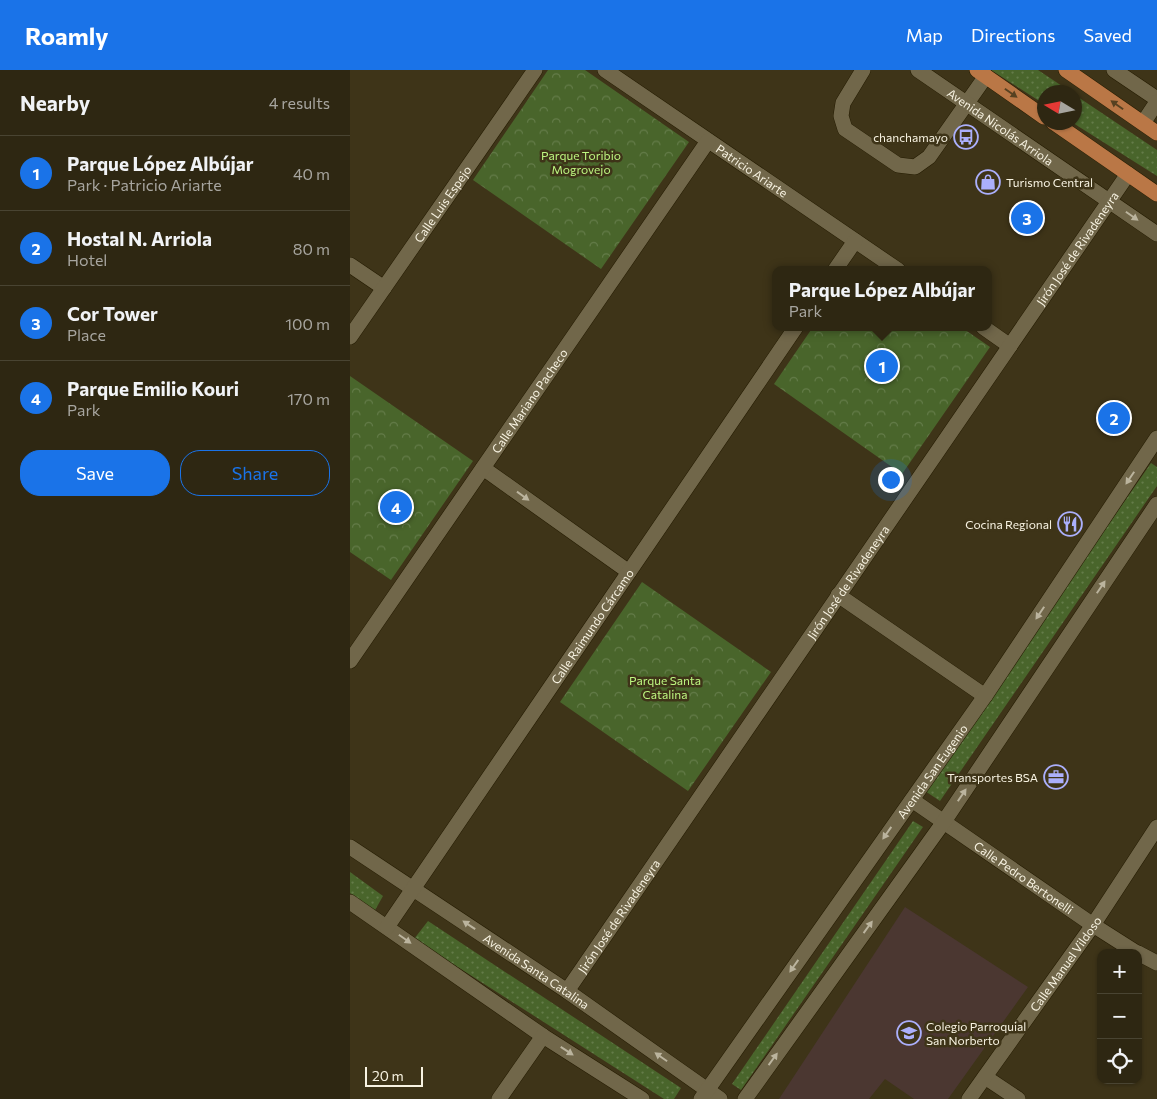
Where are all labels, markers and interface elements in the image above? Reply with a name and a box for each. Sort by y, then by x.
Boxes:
text: Roamly [25,21,108,50]
text: Map [906,24,943,46]
text: Directions [971,24,1055,46]
text: Saved [1083,24,1132,46]
street label: Avenida Nicolás Arriola [945,85,1056,168]
north arrow [1037,85,1082,130]
one-way arrow [1004,88,1017,98]
text: Nearby [20,90,90,115]
text: 4 results [269,93,330,112]
one-way arrow [1110,100,1124,110]
bus stop icon: chanchamayo [953,124,979,150]
place label: chanchamayo [873,130,948,144]
street label: Patricio Ariarte [714,141,790,200]
park label: Parque Toribio Mogrovejo [541,148,621,176]
text: Parque López Albújar [67,152,254,175]
street label: Calle Luis Espejo [411,163,474,245]
text: 1 [32,164,40,183]
text: 40 m [293,164,330,183]
shop icon: Turismo Central [975,169,1001,195]
text: Park · Patricio Ariarte [67,175,222,194]
place label: Turismo Central [1006,175,1093,189]
street label: Jirón José de Rivadeneyra [1033,189,1121,308]
pin: 3 [1011,199,1043,237]
one-way arrow [1125,211,1138,221]
text: Hostal N. Arriola [67,227,212,250]
text: 2 [31,239,41,258]
text: 80 m [293,239,330,258]
text: Hotel [67,250,107,269]
popup [772,266,992,331]
text: Parque López Albújar [789,278,975,301]
text: Park [789,301,822,320]
text: Cor Tower [67,302,158,325]
text: 3 [31,314,41,333]
text: 100 m [285,314,330,333]
text: Place [67,325,106,344]
street label: Calle Mariano Pacheco [488,346,570,456]
pin: 1 [866,347,898,385]
text: Parque Emilio Kouri [67,377,239,400]
text: 4 [31,389,41,408]
text: 170 m [287,389,330,408]
pin: 2 [1098,399,1130,437]
text: Park [67,400,100,419]
button: Save [20,450,170,496]
button: Share [180,450,330,496]
your location [878,467,904,493]
one-way arrow [1125,471,1135,485]
pin: 4 [380,488,412,526]
one-way arrow [516,491,530,501]
restaurant icon: Cocina Regional [1057,511,1083,537]
place label: Cocina Regional [965,517,1052,531]
street label: Jirón José de Rivadeneyra [804,523,892,642]
street label: Calle Raimundo Cárcamo [548,566,636,686]
one-way arrow [1096,580,1106,594]
one-way arrow [1035,607,1045,620]
park label: Parque Santa Catalina [629,673,701,701]
street label: Avenida San Eugenio [894,721,970,821]
office icon: Transportes BSA [1043,764,1069,790]
place label: Transportes BSA [947,770,1038,784]
one-way arrow [957,788,967,801]
one-way arrow [882,826,893,839]
street label: Calle Pedro Bertonelli [972,838,1076,916]
street label: Jirón José de Rivadeneyra [575,856,662,976]
street label: Calle Manuel Vildoso [1027,914,1104,1014]
one-way arrow [462,920,476,930]
one-way arrow [863,920,873,934]
street label: Avenida Santa Catalina [481,931,592,1012]
one-way arrow [398,934,412,944]
map controls [1097,949,1142,1084]
button: + [1097,949,1142,994]
one-way arrow [789,959,799,973]
button: − [1097,994,1142,1039]
place label: Colegio Parroquial San Norberto [926,1019,1026,1047]
school or university icon: Colegio Parroquial San Norberto [896,1020,922,1046]
button: locate [1097,1039,1142,1084]
one-way arrow [561,1047,574,1056]
one-way arrow [654,1052,668,1062]
one-way arrow [768,1052,778,1066]
scale bar [365,1064,422,1087]
text: 20 m [372,1067,404,1084]

